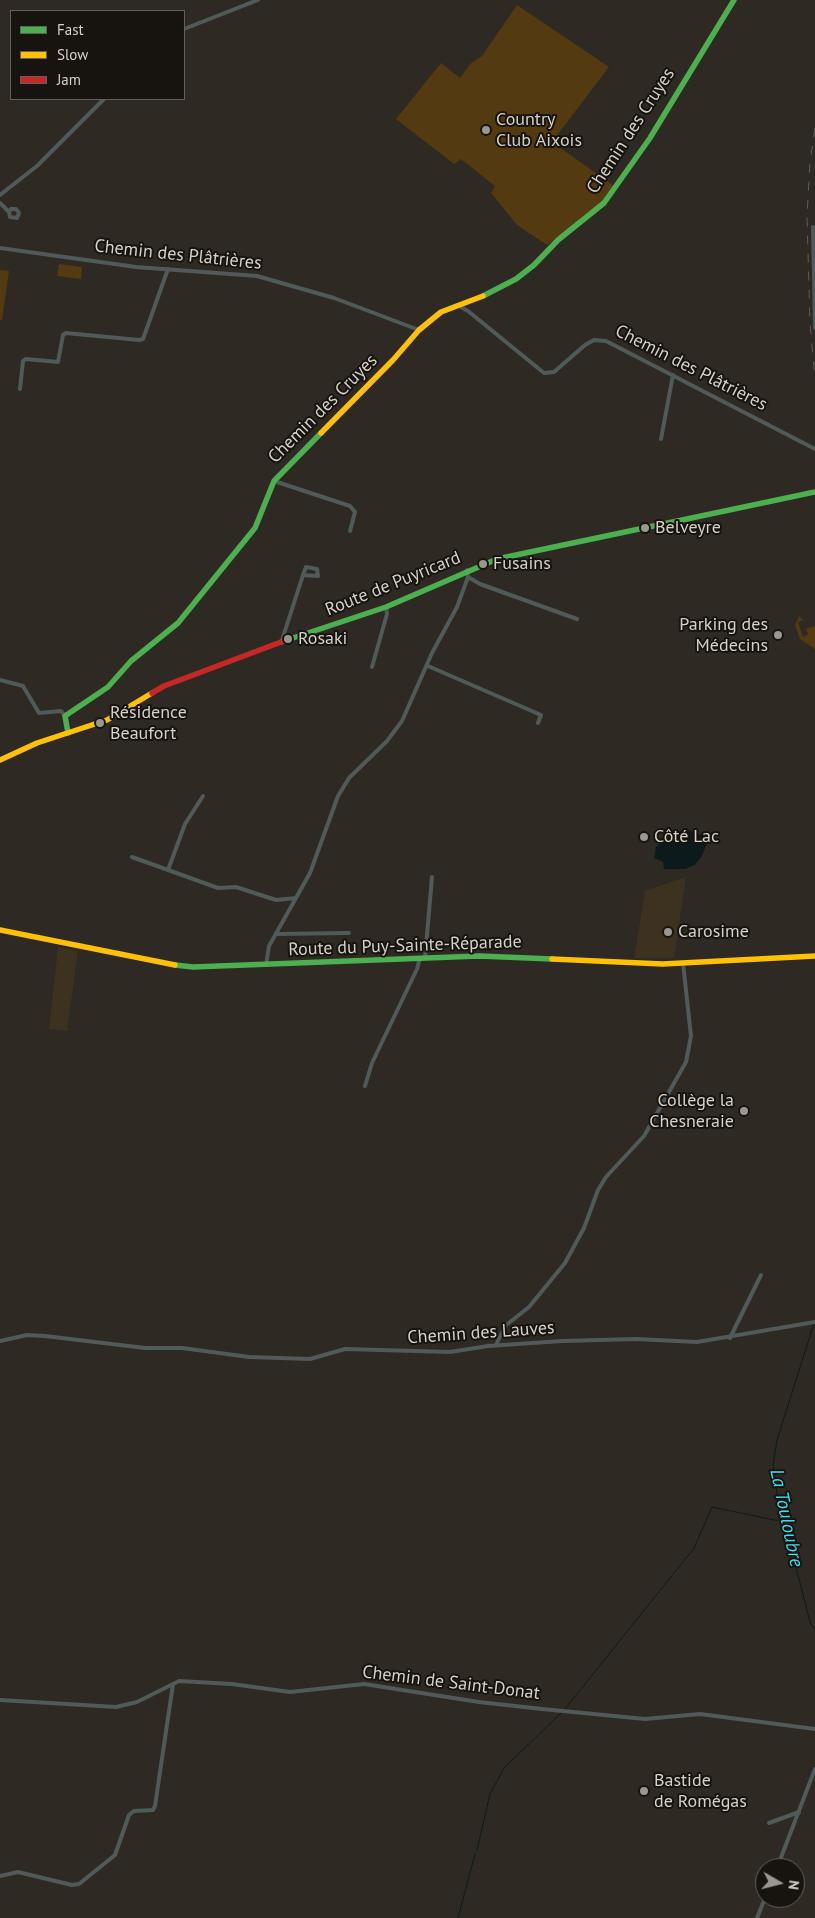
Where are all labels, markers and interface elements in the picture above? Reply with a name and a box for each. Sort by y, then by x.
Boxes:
legend [10,10,185,100]
text: Fast [57,20,84,39]
text: Slow [57,45,88,64]
street label: Chemin des Cruyes [582,64,680,198]
text: Jam [57,70,81,89]
place label: Country Club Aixois [496,109,582,152]
marker: Country Club Aixois [480,124,492,136]
street label: Chemin des Plâtrières [93,235,263,275]
street label: Chemin des Plâtrières [611,320,771,416]
street label: Chemin des Cruyes [264,350,382,468]
place label: Belveyre [655,517,721,539]
marker: Belveyre [639,522,651,534]
street label: Route de Puyricard [322,547,464,621]
place label: Fusains [493,553,551,575]
marker: Fusains [477,558,489,570]
place label: Parking des Médecins [679,614,768,656]
place label: Rosaki [298,628,347,650]
marker: Parking des Médecins [772,629,784,641]
marker: Rosaki [282,633,294,645]
place label: Résidence Beaufort [110,702,187,744]
marker: Résidence Beaufort [94,717,106,729]
place label: Côté Lac [654,826,719,848]
marker: Côté Lac [638,831,650,843]
place label: Carosime [678,921,749,943]
marker: Carosime [662,926,674,938]
street label: Route du Puy-Sainte-Réparade [288,931,522,961]
place label: Collège la Chesneraie [649,1090,734,1132]
marker: Collège la Chesneraie [738,1105,750,1117]
street label: Chemin des Lauves [407,1317,555,1349]
water label: La Touloubre [765,1467,807,1569]
street label: Chemin de Saint-Donat [361,1661,541,1705]
place label: Bastide de Romégas [654,1770,747,1812]
marker: Bastide de Romégas [638,1785,650,1797]
north arrow [755,1858,805,1908]
text: N [784,1879,803,1891]

